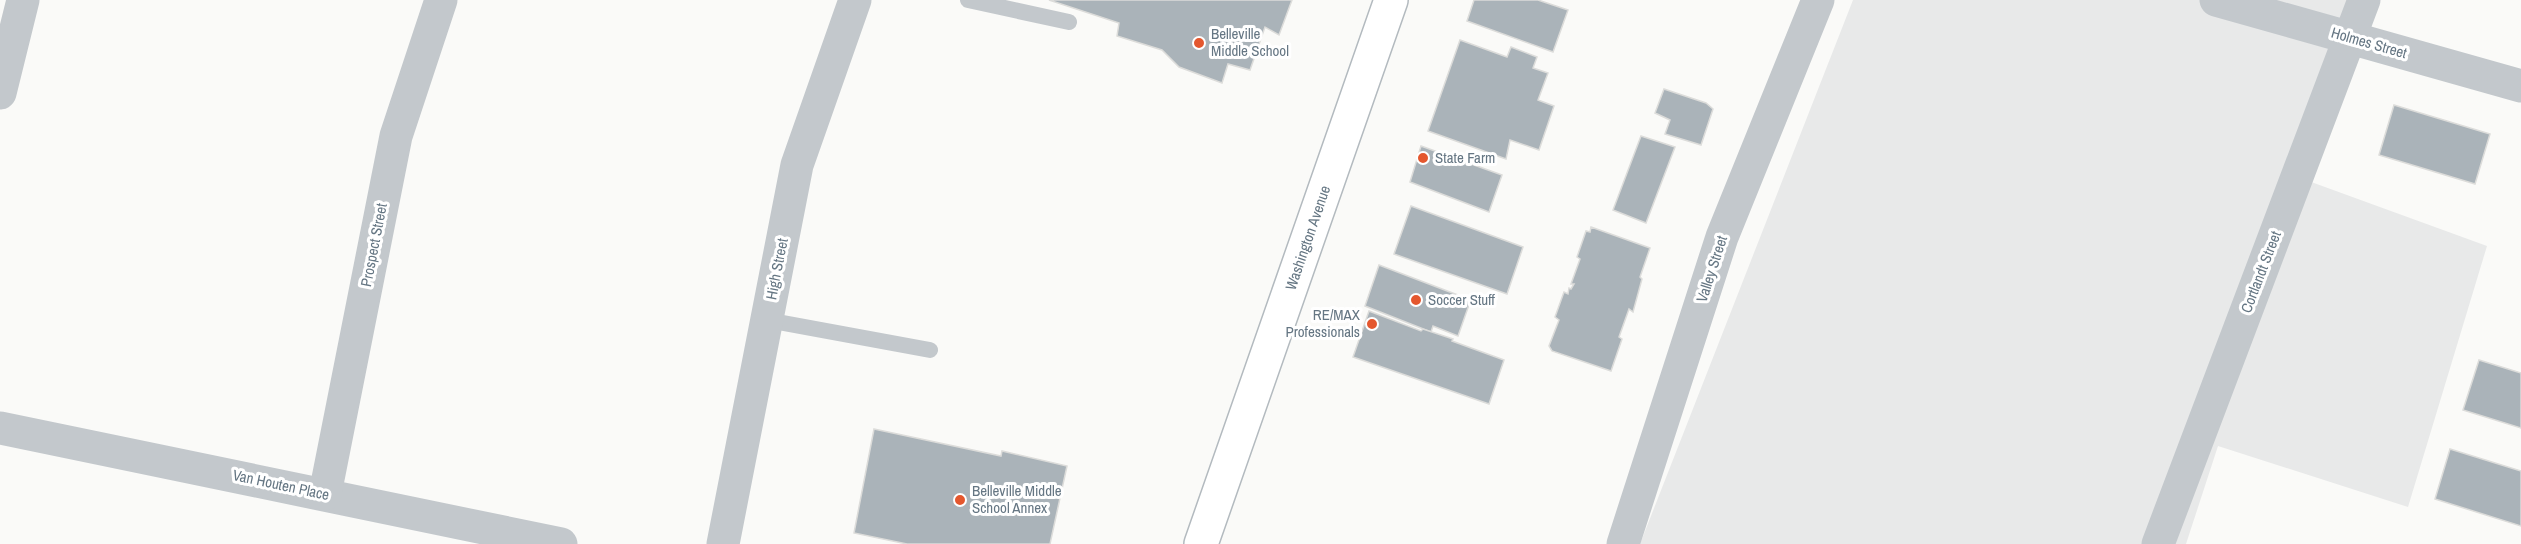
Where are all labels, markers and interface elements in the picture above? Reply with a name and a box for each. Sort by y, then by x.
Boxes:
street label: Holmes Street [2329,22,2410,64]
place label: Belleville Middle School [1211,23,1289,61]
marker: Belleville Middle School [1192,36,1206,50]
place label: State Farm [1435,147,1495,168]
marker: State Farm [1416,151,1430,165]
street label: Washington Avenue [1280,183,1335,293]
street label: Prospect Street [355,201,392,289]
street label: Cortlandt Street [2235,227,2286,316]
street label: Valley Street [1691,232,1732,305]
street label: High Street [760,236,793,301]
place label: Soccer Stuff [1428,289,1495,310]
marker: Soccer Stuff [1409,293,1423,307]
place label: RE/MAX Professionals [1285,304,1361,342]
marker: RE/MAX Professionals [1365,317,1379,331]
street label: Van Houten Place [231,464,331,505]
place label: Belleville Middle School Annex [972,480,1062,518]
marker: Belleville Middle School Annex [953,493,967,507]

